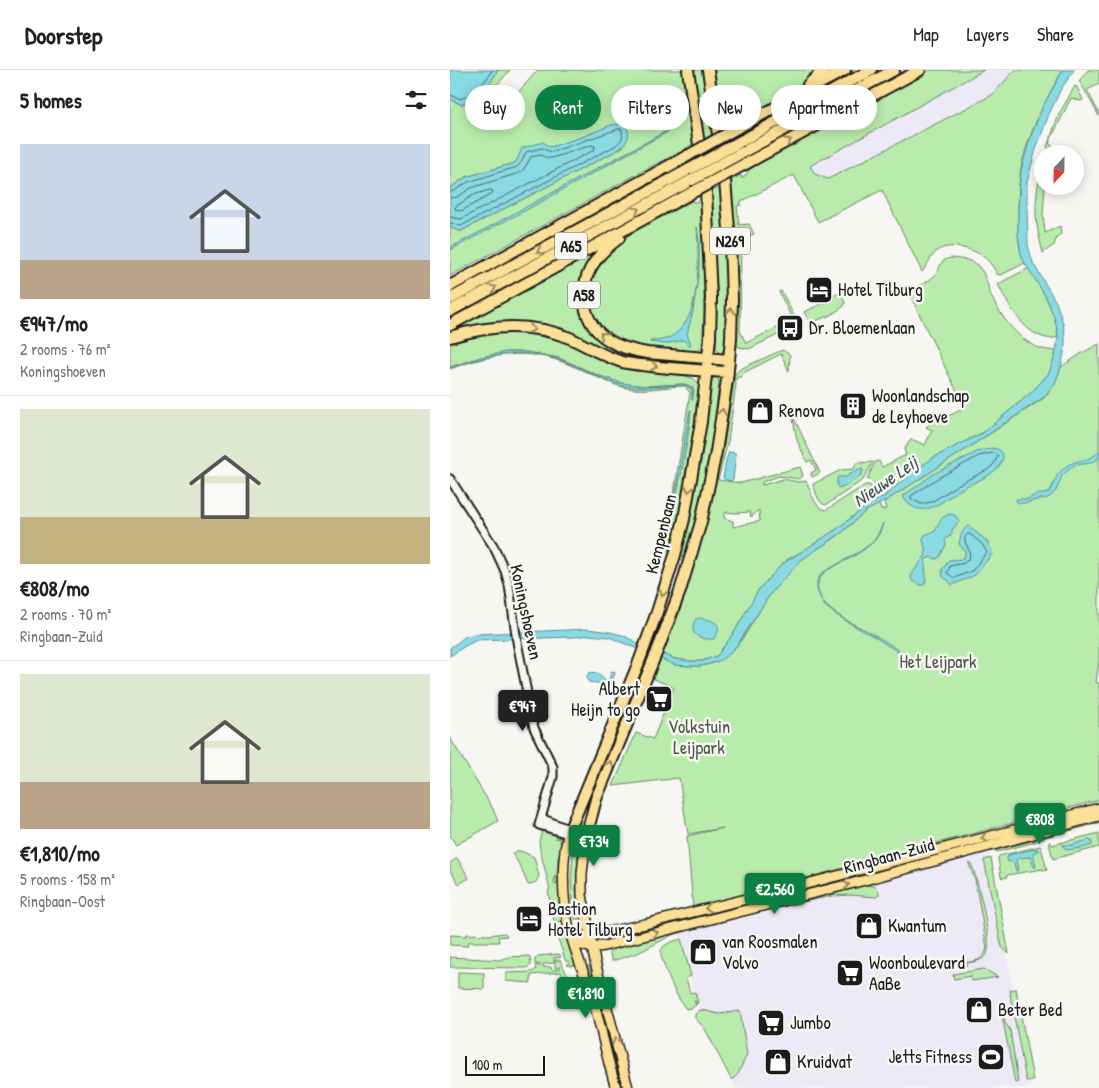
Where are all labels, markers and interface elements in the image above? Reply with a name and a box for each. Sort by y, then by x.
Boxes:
text: Doorstep [25,19,102,51]
text: Map [913,22,939,47]
text: Layers [967,22,1009,47]
text: Share [1037,22,1074,47]
chip: Buy [465,85,525,130]
chip: Rent [535,85,601,130]
chip: Filters [611,85,689,130]
chip: New [699,85,761,130]
chip: Apartment [771,85,877,130]
text: 5 homes [20,86,82,115]
icon: filters [402,86,430,114]
one-way arrow [782,137,791,147]
north arrow [1034,145,1084,195]
map controls [1034,145,1084,195]
icon: home [180,176,270,266]
one-way arrow [630,207,639,217]
road number: N269 [710,228,750,255]
road number: A65 [555,232,587,260]
one-way arrow [536,244,545,254]
hotel icon: Hotel Tilburg [804,275,834,305]
place label: Hotel Tilburg [838,277,923,302]
road number: A58 [568,282,600,308]
one-way arrow [488,284,497,294]
one-way arrow [726,307,737,315]
text: €947/mo [20,309,88,338]
bus stop icon: Dr. Bloemenlaan [775,313,805,343]
place label: Dr. Bloemenlaan [809,315,915,340]
one-way arrow [528,323,537,333]
one-way arrow [599,332,608,341]
text: 2 rooms · 76 m² [20,338,110,360]
text: Koningshoeven [20,360,106,382]
one-way arrow [650,360,658,371]
place label: Woonlandschap de Leyhoeve [872,383,969,429]
building icon: Woonlandschap de Leyhoeve [838,391,868,421]
shop icon: Renova [745,396,775,426]
place label: Renova [779,398,824,423]
one-way arrow [717,408,727,417]
icon: home [180,442,270,532]
water label: Nieuwe Leij [847,448,924,513]
one-way arrow [685,485,695,494]
street label: Kempenbaan [639,491,683,576]
street label: Koningshoeven [504,562,549,662]
text: €808/mo [20,574,89,603]
one-way arrow [659,588,669,596]
text: 2 rooms · 70 m² [20,603,111,625]
text: Ringbaan-Zuid [20,625,102,647]
park label: Het Leijpark [899,649,977,674]
place label: Albert Heijn to go [571,676,641,722]
supermarket icon: Albert Heijn to go [644,684,674,714]
pin: €947 [493,690,553,732]
text: €947 [509,695,537,717]
icon: home [180,707,270,797]
park label: Volkstuin Leijpark [668,714,730,760]
one-way arrow [604,760,615,769]
pin: €808 [1010,802,1070,845]
text: €808 [1026,808,1054,830]
pin: €734 [564,824,624,867]
text: €734 [580,830,608,852]
street label: Ringbaan-Zuid [841,831,937,880]
one-way arrow [980,832,989,843]
text: €1,810/mo [20,839,100,868]
text: 5 rooms · 158 m² [20,868,115,890]
pin: €2,560 [734,872,816,915]
text: €2,560 [756,878,794,900]
one-way arrow [842,880,851,891]
text: Ringbaan-Oost [20,890,105,912]
place label: Bastion Hotel Tilburg [548,896,633,942]
one-way arrow [703,902,712,913]
hotel icon: Bastion Hotel Tilburg [514,904,544,934]
shop icon: Kwantum [854,911,884,941]
place label: Kwantum [888,913,947,938]
one-way arrow [650,928,658,938]
place label: van Roosmalen Volvo [722,929,818,975]
shop icon: van Roosmalen Volvo [688,937,718,967]
place label: Woonboulevard AaBe [869,950,965,996]
supermarket icon: Woonboulevard AaBe [835,958,865,988]
pin: €1,810 [545,976,627,1019]
text: €1,810 [568,982,604,1004]
shop icon: Beter Bed [964,995,994,1025]
place label: Beter Bed [998,997,1062,1022]
supermarket icon: Jumbo [756,1008,786,1038]
place label: Jumbo [790,1010,831,1035]
one-way arrow [612,1037,622,1045]
sports icon: Jetts Fitness [976,1042,1006,1072]
place label: Jetts Fitness [889,1044,972,1069]
shop icon: Kruidvat [763,1047,793,1077]
place label: Kruidvat [797,1049,853,1074]
scale bar [465,1053,545,1076]
text: 100 m [472,1055,502,1074]

